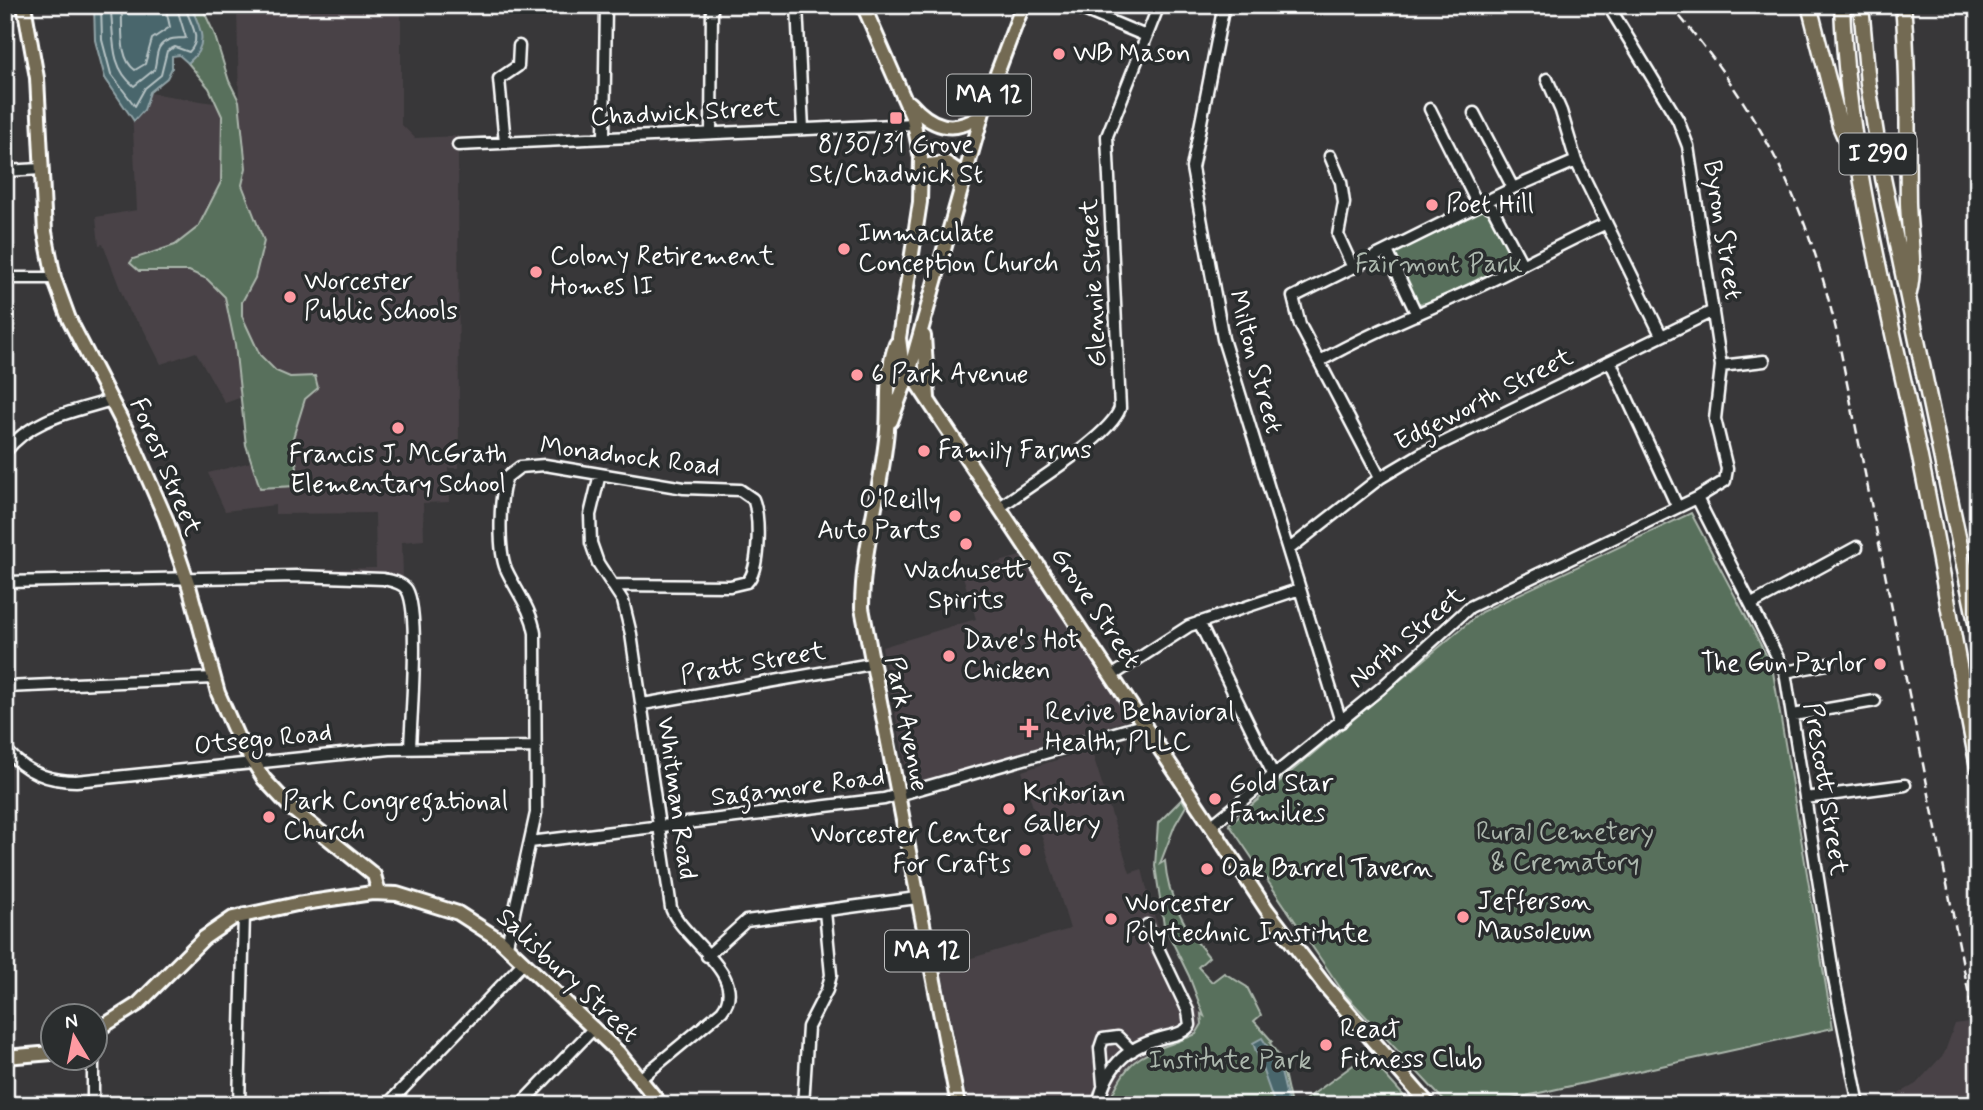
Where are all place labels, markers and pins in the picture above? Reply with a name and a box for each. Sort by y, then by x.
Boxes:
place label: WB Mason [1073,37,1191,71]
marker: WB Mason [1051,46,1067,62]
marker: 8/30/31 Grove St/Chadwick St [888,110,904,126]
place label: 8/30/31 Grove St/Chadwick St [809,128,983,192]
place label: Poet Hill [1446,188,1534,222]
marker: Poet Hill [1424,197,1440,213]
place label: Immaculate Conception Church [858,217,1059,281]
place label: Colony Retirement Homes II [550,240,774,304]
marker: Immaculate Conception Church [836,241,852,257]
marker: Colony Retirement Homes II [528,264,544,280]
place label: Worcester Public Schools [304,265,458,329]
marker: Worcester Public Schools [282,289,298,305]
place label: 6 Park Avenue [871,358,1028,392]
marker: 6 Park Avenue [849,367,865,383]
marker: Francis J. McGrath Elementary School [390,420,406,436]
place label: Family Farms [938,434,1092,468]
place label: Francis J. McGrath Elementary School [289,438,507,502]
marker: Family Farms [916,443,932,459]
place label: O'Reilly Auto Parts [817,484,941,548]
marker: O'Reilly Auto Parts [947,508,963,524]
marker: Wachusett Spirits [958,536,974,552]
place label: Wachusett Spirits [904,554,1029,618]
place label: Dave's Hot Chicken [963,624,1079,688]
place label: The Gun Parlor [1701,647,1866,681]
marker: Dave's Hot Chicken [941,648,957,664]
marker: The Gun Parlor [1872,656,1888,672]
place label: Revive Behavioral Health, PLLC [1045,696,1235,760]
marker: Revive Behavioral Health, PLLC [1019,718,1039,738]
place label: Gold Star Families [1229,767,1334,831]
place label: Krikorian Gallery [1023,777,1126,841]
place label: Park Congregational Church [283,785,508,849]
marker: Gold Star Families [1207,791,1223,807]
marker: Krikorian Gallery [1001,801,1017,817]
marker: Park Congregational Church [261,809,277,825]
place label: Worcester Center For Crafts [811,818,1011,882]
marker: Worcester Center For Crafts [1017,842,1033,858]
place label: Oak Barrel Tavern [1221,852,1433,886]
marker: Oak Barrel Tavern [1199,861,1215,877]
place label: Jefferson Mausoleum [1477,885,1592,949]
place label: Worcester Polytechnic Institute [1125,887,1369,951]
marker: Jefferson Mausoleum [1455,909,1471,925]
marker: Worcester Polytechnic Institute [1103,911,1119,927]
place label: React Fitness Club [1340,1013,1482,1077]
marker: React Fitness Club [1318,1037,1334,1053]

